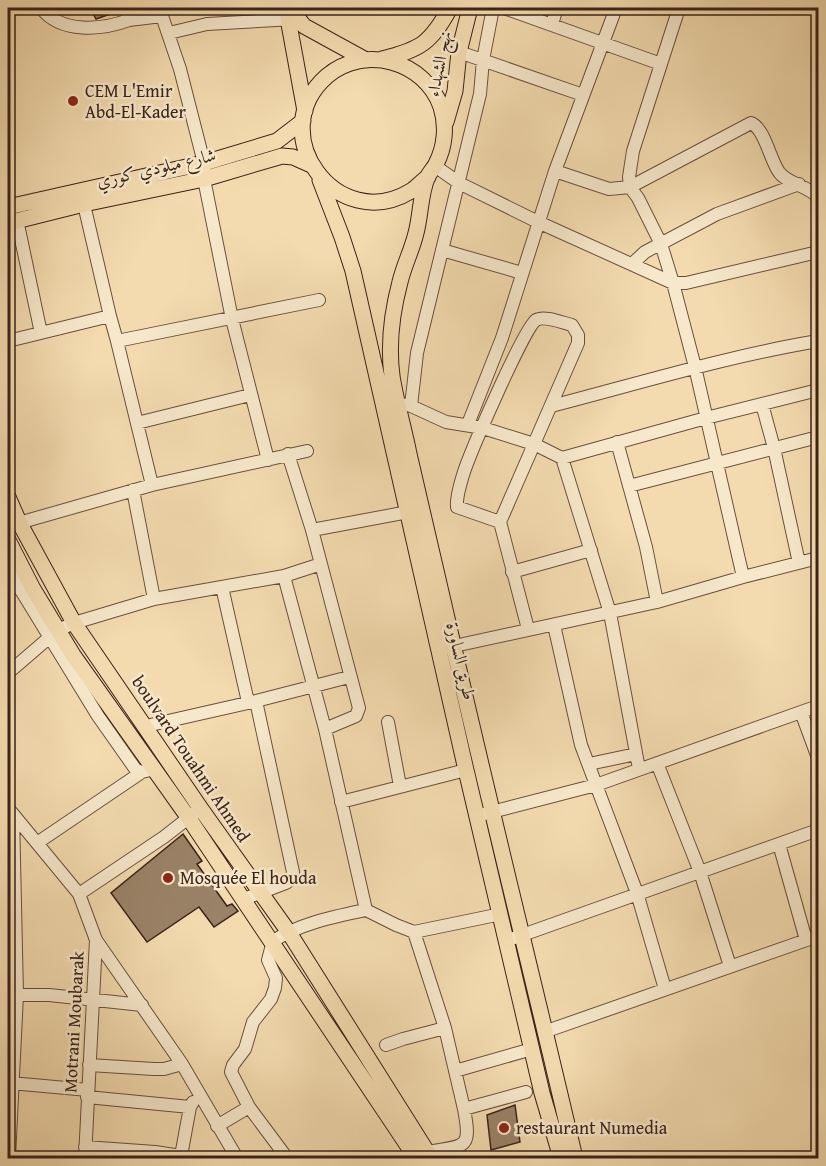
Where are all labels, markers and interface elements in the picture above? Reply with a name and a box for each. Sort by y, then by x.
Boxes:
street label: نهج الشهداء [419,29,461,100]
place label: CEM L'Emir Abd-El-Kader [85,77,187,125]
marker: CEM L'Emir Abd-El-Kader [66,94,80,108]
street label: شارع ميلودي كوري [94,141,219,196]
street label: طريق الساورة [439,619,484,703]
street label: boulvard Touahmi Ahmed [126,670,258,848]
place label: Mosquée El houda [180,864,317,891]
marker: Mosquée El houda [161,871,175,885]
street label: Motrani Moubarak [56,950,91,1093]
place label: restaurant Numedia [516,1114,668,1141]
marker: restaurant Numedia [497,1121,511,1135]

